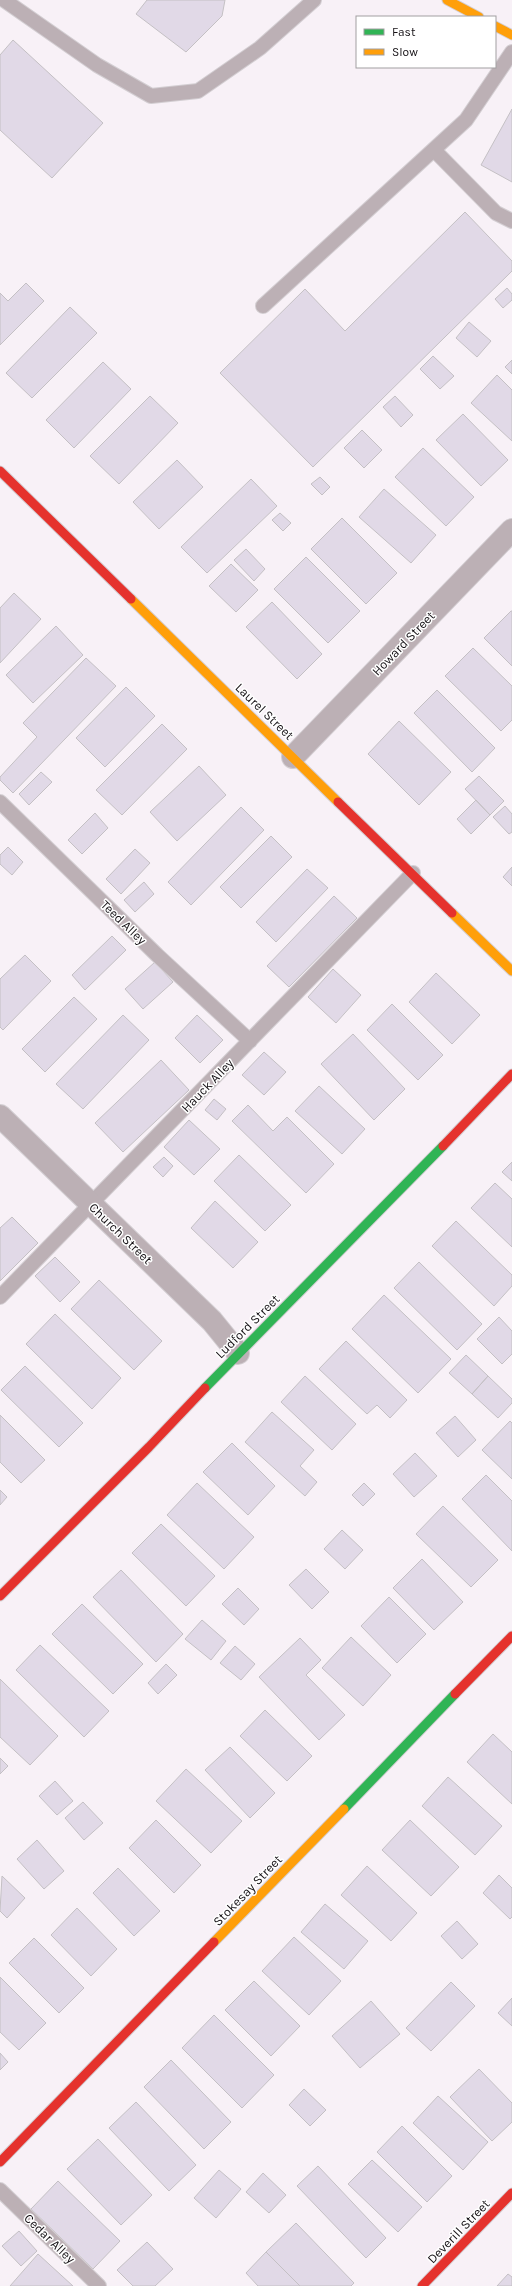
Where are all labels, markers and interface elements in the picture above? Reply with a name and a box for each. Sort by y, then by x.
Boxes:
legend [356,16,496,68]
text: Fast [392,25,416,39]
text: Slow [392,45,418,59]
street label: Howard Street [369,608,438,679]
street label: Laurel Street [233,680,297,743]
street label: Teed Alley [98,897,149,948]
street label: Hauck Alley [178,1056,236,1115]
street label: Church Street [86,1200,155,1267]
street label: Ludford Street [212,1291,283,1361]
street label: Stokesay Street [210,1852,285,1929]
street label: Deverill Street [424,2196,493,2266]
street label: Cedar Alley [21,2210,78,2266]

